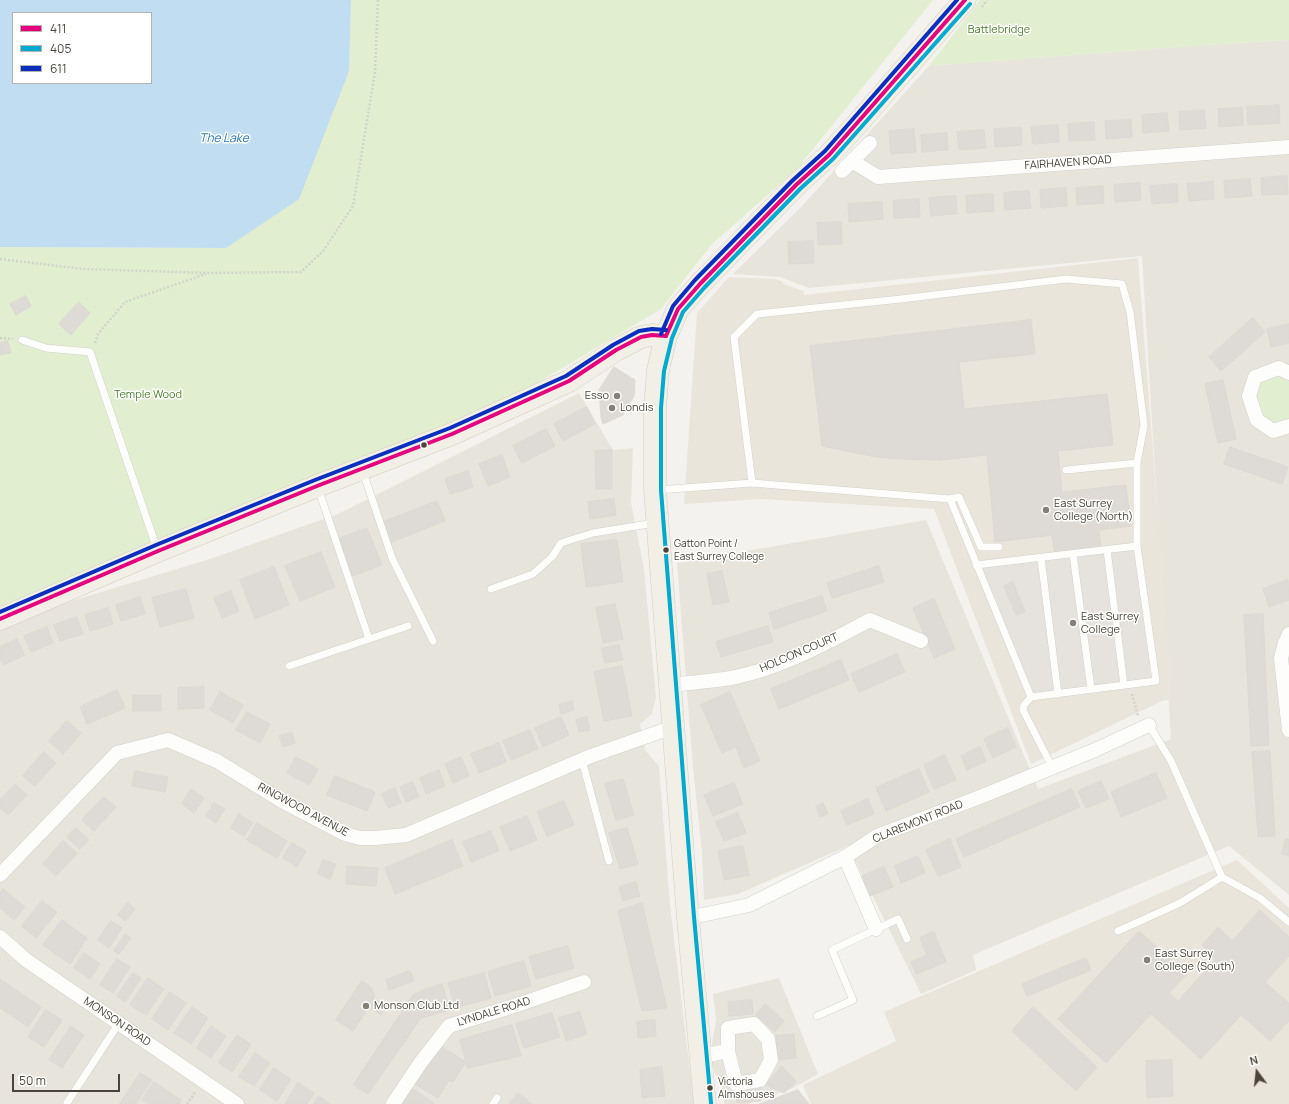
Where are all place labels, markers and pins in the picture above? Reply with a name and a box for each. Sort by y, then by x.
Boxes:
place label: Esso [585,389,609,403]
marker: Esso [612,391,622,401]
place label: Londis [620,401,653,415]
marker: Londis [607,403,617,413]
unlabelled marker [419,440,429,450]
place label: East Surrey College (North) [1054,497,1133,523]
marker: East Surrey College (North) [1041,505,1051,515]
place label: Gatton Point / East Surrey College [674,538,764,562]
marker: Gatton Point / East Surrey College [661,545,671,555]
place label: East Surrey College [1081,610,1139,636]
marker: East Surrey College [1068,618,1078,628]
place label: East Surrey College (South) [1155,947,1236,973]
marker: East Surrey College (South) [1142,955,1152,965]
place label: Monson Club Ltd [374,999,459,1013]
marker: Monson Club Ltd [361,1001,371,1011]
place label: Victoria Almshouses [718,1076,775,1100]
marker: Victoria Almshouses [705,1083,715,1093]

